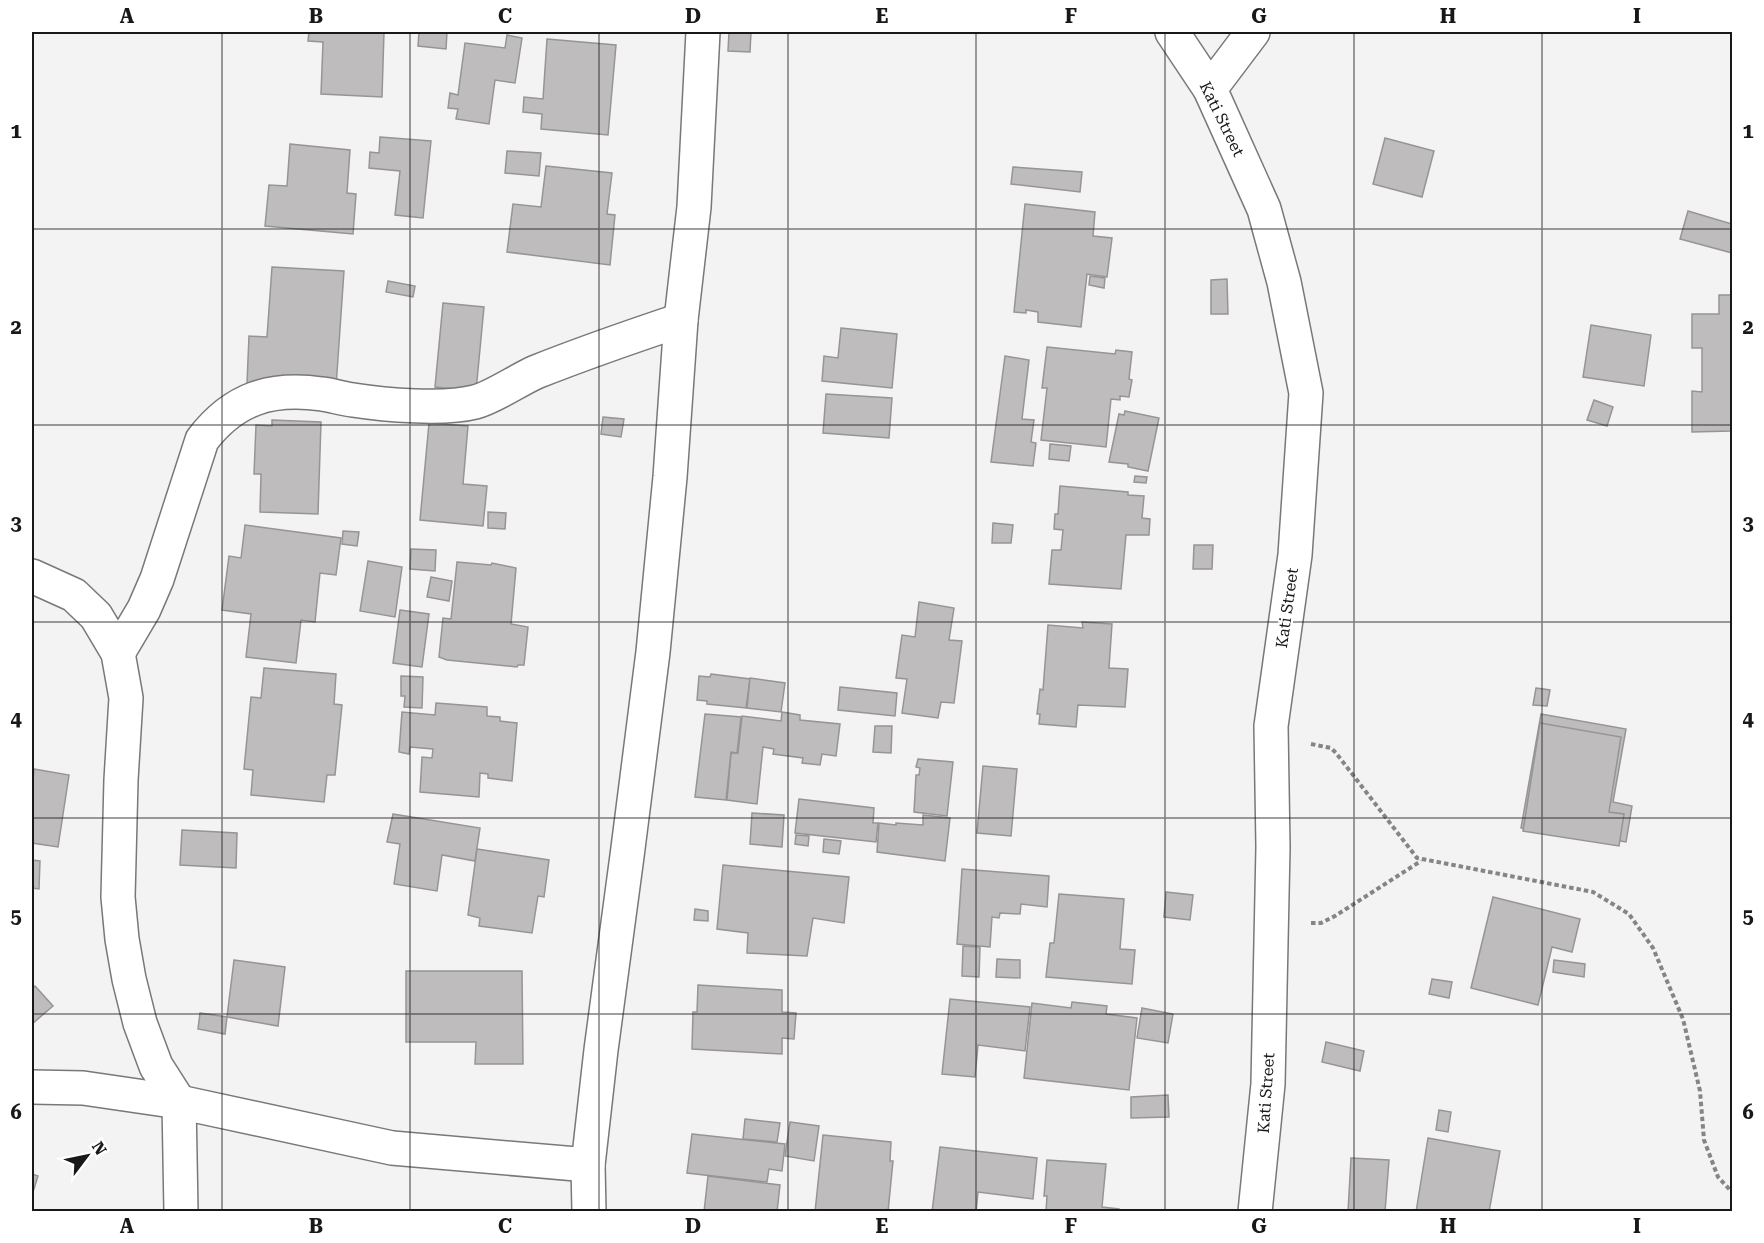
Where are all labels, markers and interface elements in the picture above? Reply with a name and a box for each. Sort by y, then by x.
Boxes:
text: A [120,4,135,28]
text: B [309,4,323,28]
text: C [498,4,512,28]
text: D [685,4,701,28]
text: E [876,4,889,28]
text: F [1065,4,1077,28]
text: G [1251,4,1267,28]
text: H [1440,4,1456,28]
text: I [1633,4,1641,28]
street label: Kati Street [1196,78,1248,160]
text: 1 [10,119,22,143]
text: 1 [1742,119,1754,143]
text: 2 [10,315,22,339]
text: 2 [1742,315,1754,339]
text: 3 [10,511,22,535]
text: 3 [1742,511,1754,535]
street label: Kati Street [1272,567,1302,649]
text: 4 [10,707,22,731]
text: 4 [1742,707,1754,731]
text: 5 [10,904,22,928]
text: 5 [1742,904,1754,928]
street label: Kati Street [1254,1052,1278,1134]
text: 6 [10,1100,22,1124]
text: 6 [1742,1100,1754,1124]
north arrow [57,1126,117,1186]
text: N [88,1138,111,1159]
text: A [120,1214,135,1238]
text: B [309,1214,323,1238]
text: C [498,1214,512,1238]
text: D [685,1214,701,1238]
text: E [876,1214,889,1238]
text: F [1065,1214,1077,1238]
text: G [1251,1214,1267,1238]
text: H [1440,1214,1456,1238]
text: I [1633,1214,1641,1238]

